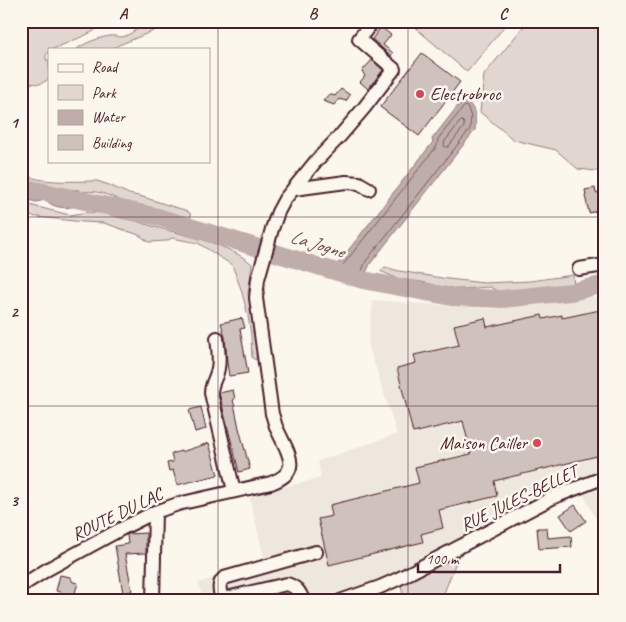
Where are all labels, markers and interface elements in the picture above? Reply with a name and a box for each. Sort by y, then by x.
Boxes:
text: A [119,4,129,24]
text: B [309,4,319,24]
text: C [499,4,509,24]
legend [48,48,210,162]
text: Road [92,58,119,77]
place label: Electrobroc [430,83,502,105]
text: Park [92,84,117,103]
marker: Electrobroc [414,88,426,100]
text: Water [92,108,126,127]
text: 1 [10,113,19,133]
text: Building [92,134,132,153]
water label: La Jogne [287,224,349,264]
text: 2 [10,302,19,322]
place label: Maison Cailler [440,432,529,454]
marker: Maison Cailler [531,437,543,449]
street label: RUE JULES-BELLET [457,458,585,536]
street label: ROUTE DU LAC [68,482,168,545]
text: 3 [10,491,19,511]
scale bar [418,542,561,574]
text: 100 m [426,550,460,569]

